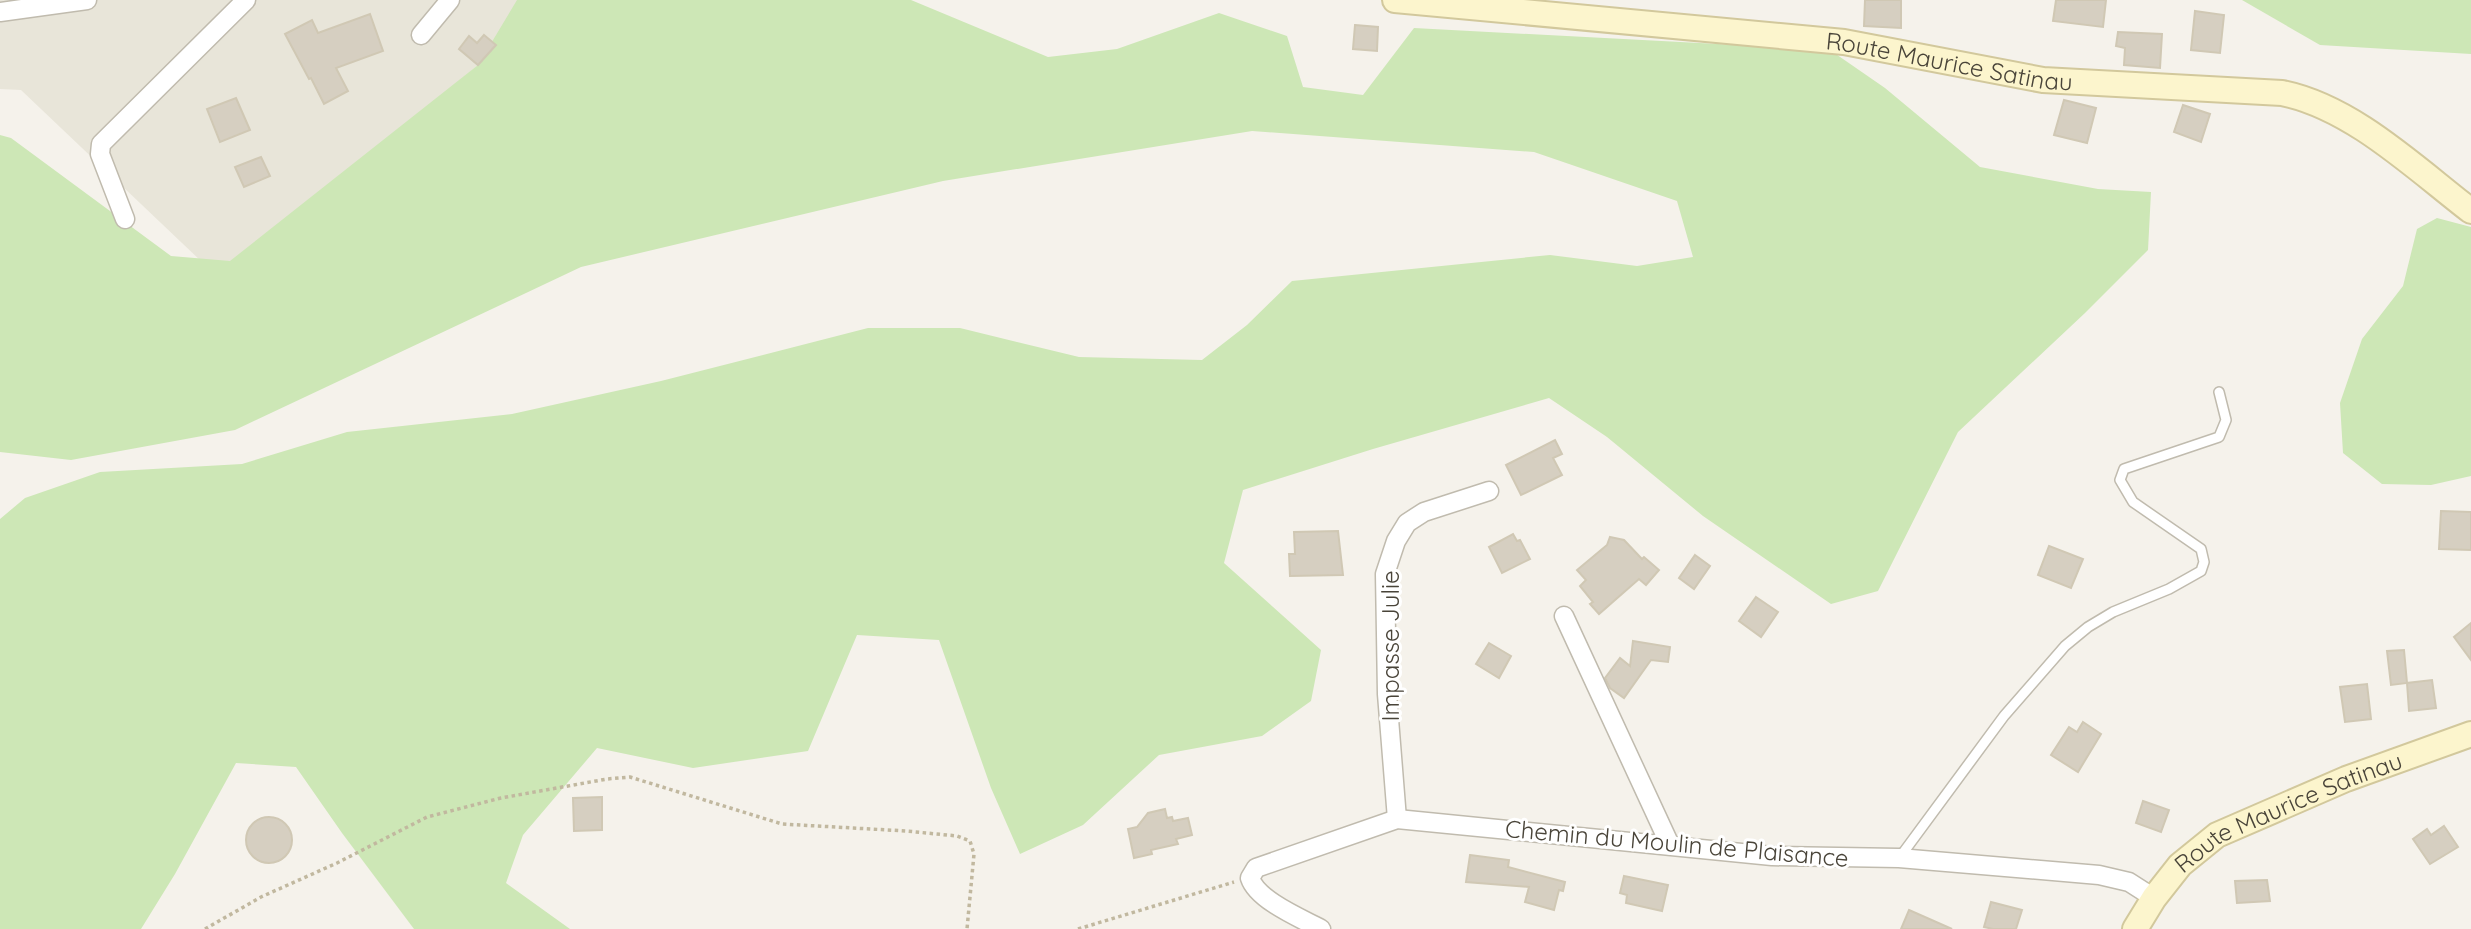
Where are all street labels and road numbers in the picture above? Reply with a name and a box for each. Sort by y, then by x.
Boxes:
street label: Route Maurice Satinau [1825,25,2073,97]
street label: Impasse Julie [1375,570,1405,722]
street label: Route Maurice Satinau [2168,745,2406,879]
street label: Chemin du Moulin de Plaisance [1504,813,1850,873]

